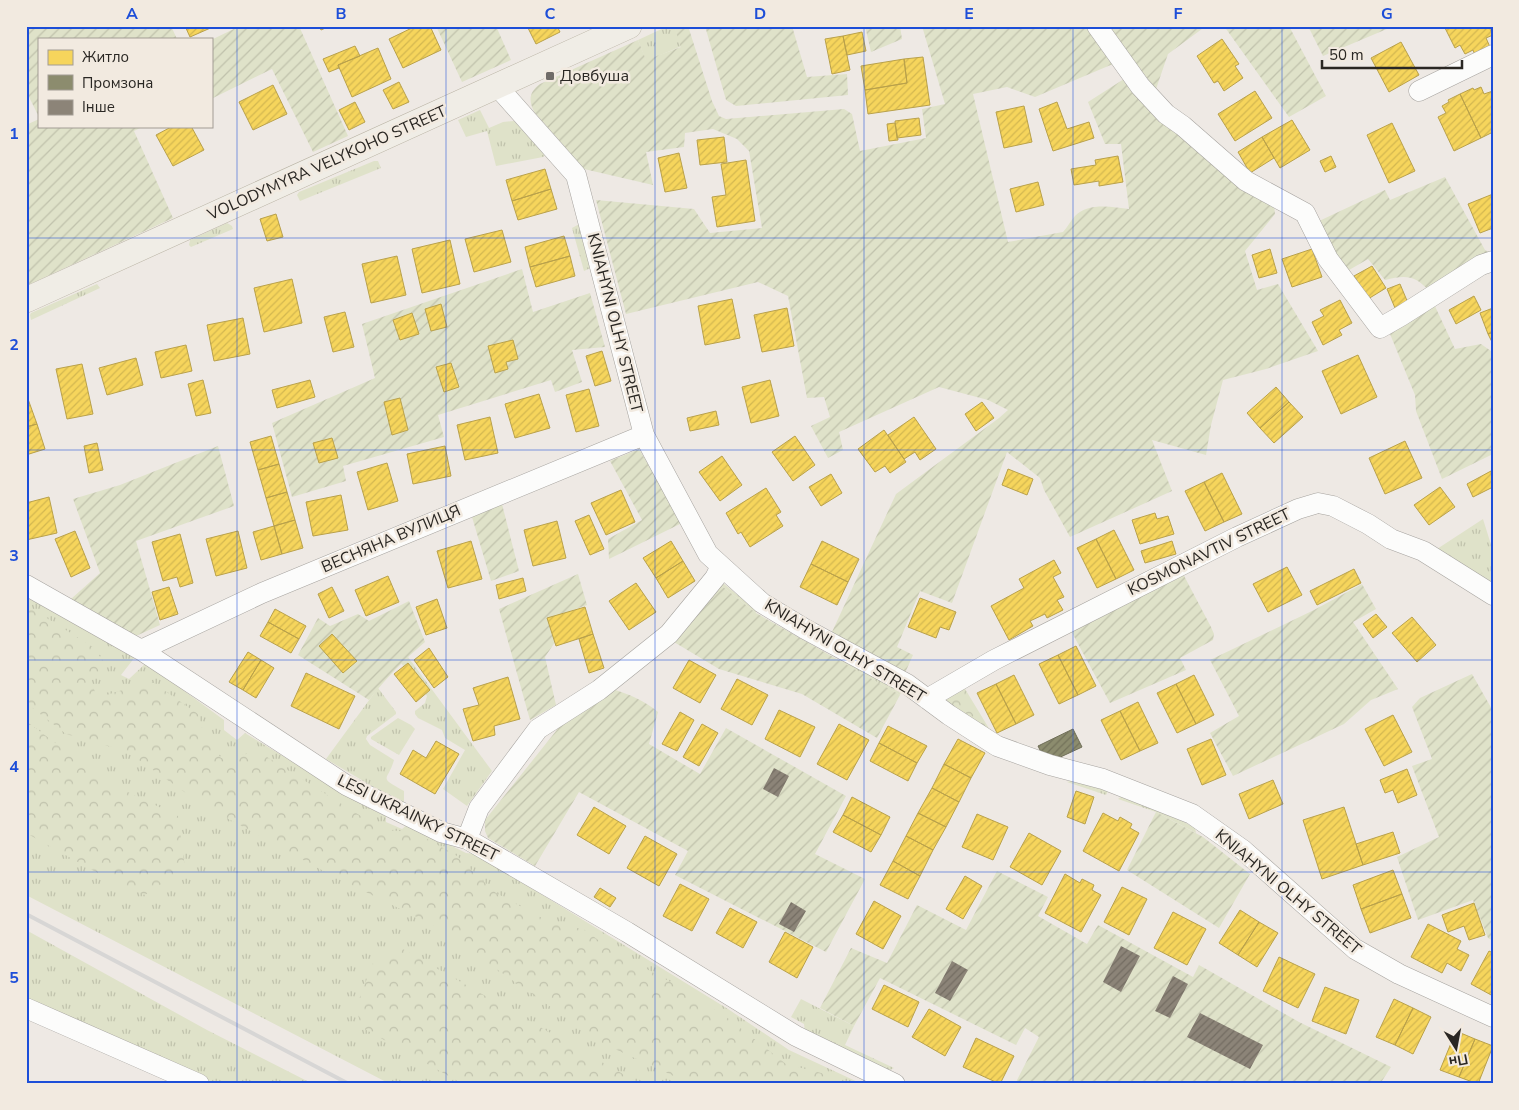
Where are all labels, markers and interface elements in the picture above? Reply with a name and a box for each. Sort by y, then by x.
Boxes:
text: A [126,3,138,25]
text: B [335,3,347,25]
text: C [545,3,556,25]
text: D [754,3,766,25]
text: E [964,3,974,25]
text: F [1174,3,1183,25]
text: G [1381,3,1393,25]
legend [38,38,212,128]
scale bar [1322,38,1462,70]
text: 50 m [1329,45,1364,65]
text: Житло [82,47,129,67]
place label: Довбуша [560,65,629,87]
marker: Довбуша [544,70,556,82]
text: Промзона [82,73,153,93]
text: Інше [82,97,115,117]
street label: VOLODYMYRA VELYKOHO STREET [203,100,450,226]
text: 1 [9,123,19,145]
street label: KNIAHYNI OLHY STREET [582,231,648,415]
text: 2 [9,334,19,356]
street label: ВЕСНЯНА ВУЛИЦЯ [318,500,464,578]
street label: KOSMONAVTIV STREET [1124,503,1294,601]
text: 3 [9,545,19,567]
street label: KNIAHYNI OLHY STREET [760,594,930,708]
text: 4 [9,756,19,778]
street label: LESI UKRAINKY STREET [334,769,503,867]
street label: KNIAHYNI OLHY STREET [1210,824,1366,960]
text: 5 [9,967,19,989]
north arrow [1432,1022,1482,1072]
text: Пн [1447,1049,1470,1071]

